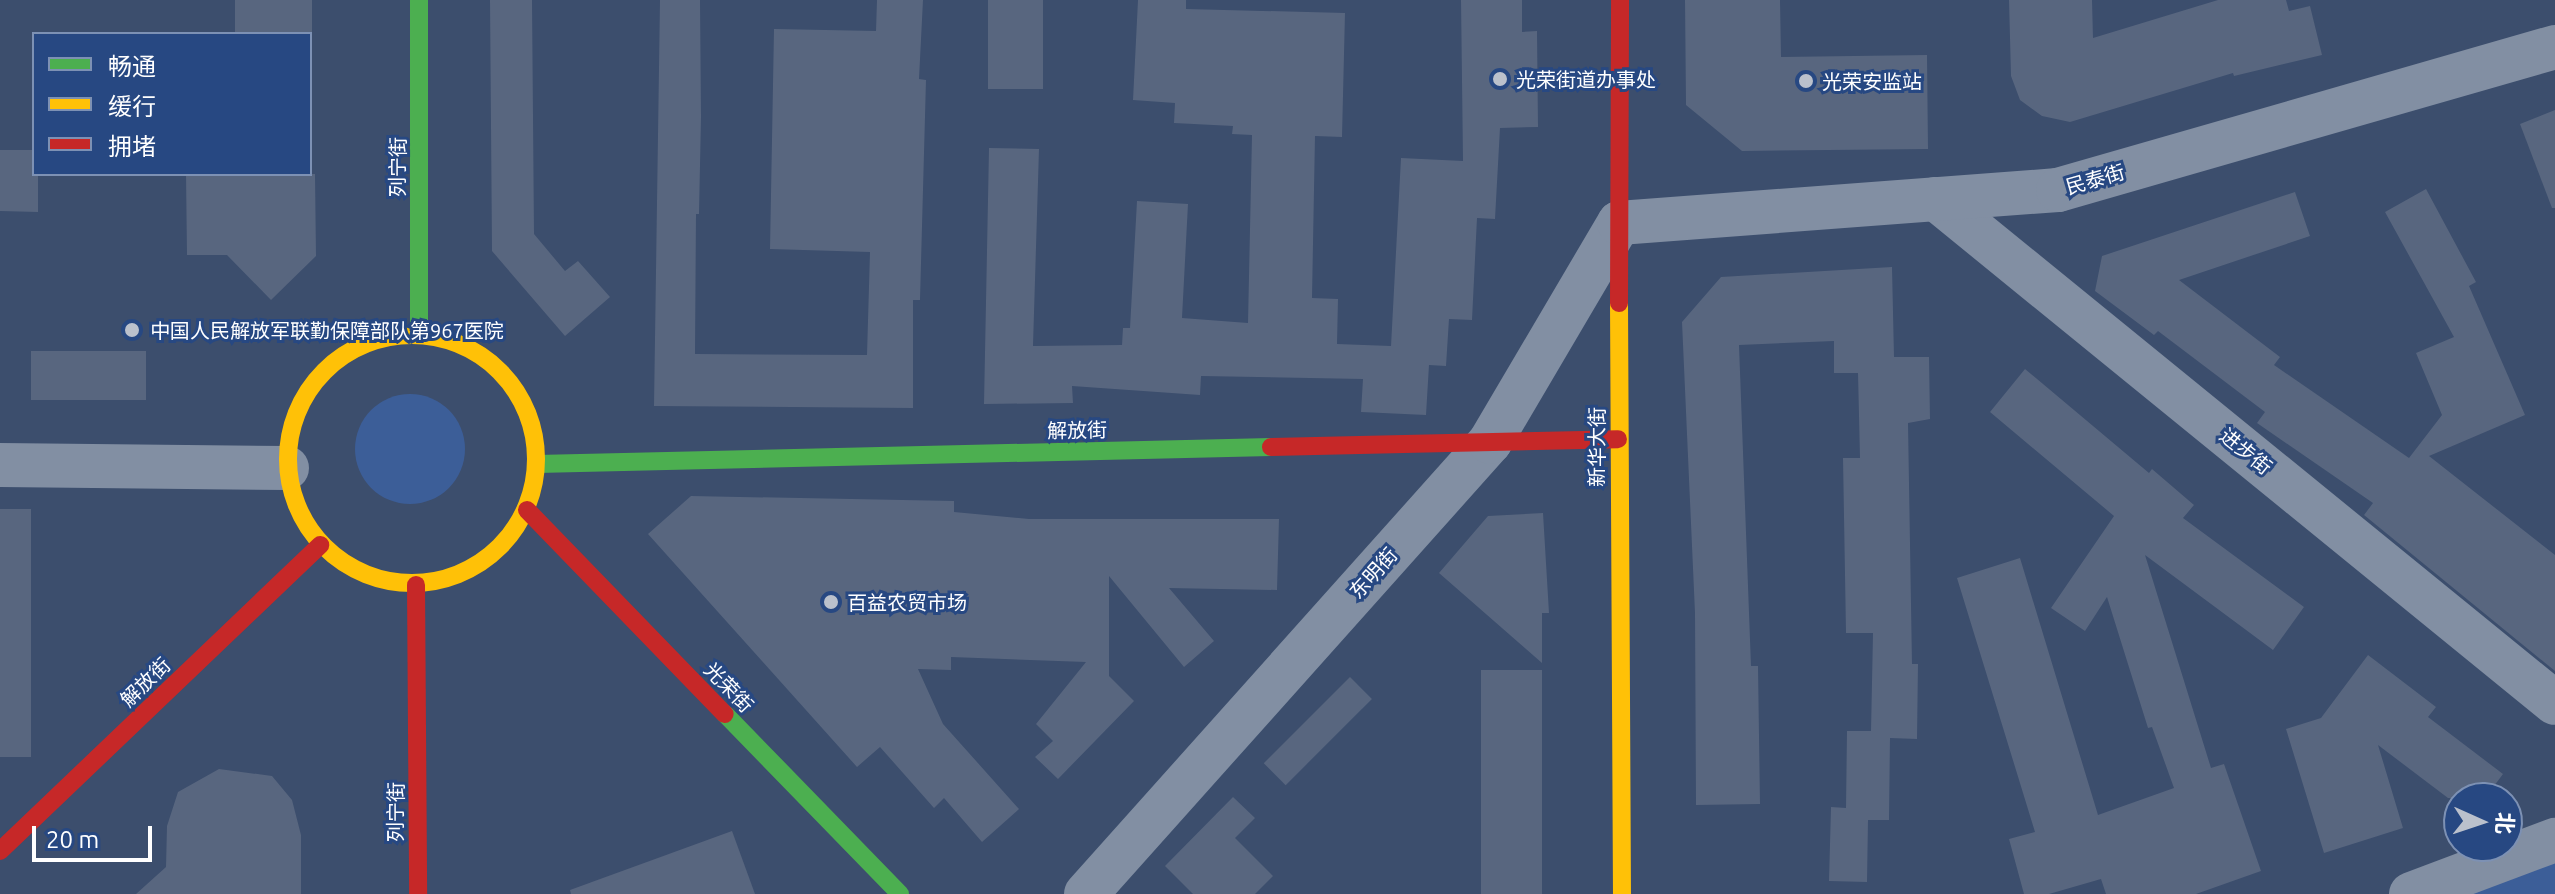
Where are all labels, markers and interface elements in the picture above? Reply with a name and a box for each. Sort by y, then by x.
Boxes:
legend [32,32,312,176]
text: 畅通 [108,53,156,80]
place label: 光荣街道办事处 [1516,67,1656,91]
place label: 光荣安监站 [1822,69,1922,93]
marker: 光荣街道办事处 [1491,70,1509,88]
marker: 光荣安监站 [1797,72,1815,90]
text: 缓行 [108,93,156,120]
text: 拥堵 [108,133,156,160]
street label: 列宁街 [385,137,409,197]
street label: 民泰街 [2063,159,2127,199]
place label: 中国人民解放军联勤保障部队第967医院 [150,318,504,342]
marker: 中国人民解放军联勤保障部队第967医院 [121,319,143,341]
street label: 新华大街 [1584,407,1608,487]
street label: 解放街 [1047,417,1107,443]
street label: 进步街 [2215,423,2277,479]
street label: 东明街 [1344,543,1402,603]
place label: 百益农贸市场 [847,590,967,614]
marker: 百益农贸市场 [822,593,840,611]
street label: 解放街 [115,653,175,711]
street label: 光荣街 [700,657,758,717]
street label: 列宁街 [383,782,407,842]
north arrow [2443,782,2523,862]
scale bar [36,810,156,860]
text: 北 [2492,812,2519,835]
text: 20 m [46,826,99,853]

